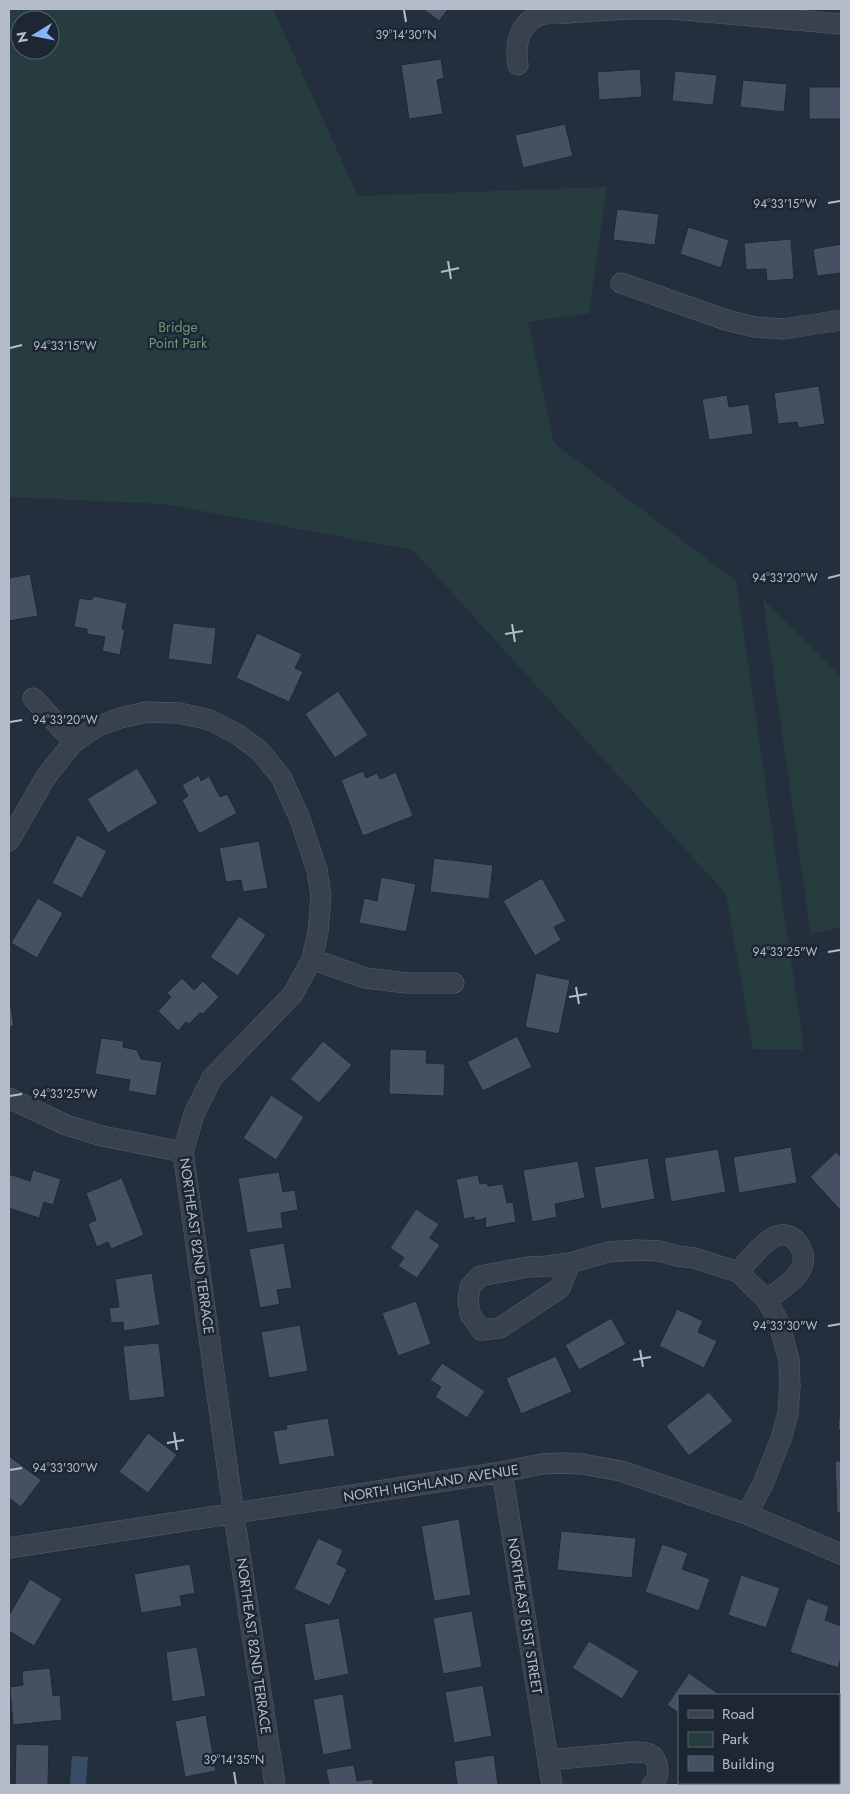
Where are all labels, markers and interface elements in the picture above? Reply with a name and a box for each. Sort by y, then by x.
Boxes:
north arrow [10,10,60,60]
text: 39°14'30"N [375,26,437,44]
text: N [11,30,33,44]
text: 94°33'15"W [753,195,817,213]
park label: Bridge Point Park [149,317,208,353]
text: 94°33'15"W [33,337,97,355]
text: 94°33'20"W [752,569,818,587]
text: 94°33'20"W [32,711,98,729]
text: 94°33'25"W [753,943,818,961]
text: 94°33'25"W [33,1085,98,1103]
street label: NORTHEAST 82ND TERRACE [175,1157,219,1335]
text: 94°33'30"W [753,1317,818,1335]
text: 94°33'30"W [33,1459,98,1477]
street label: NORTH HIGHLAND AVENUE [342,1459,520,1507]
street label: NORTHEAST 81ST STREET [503,1536,547,1696]
street label: NORTHEAST 82ND TERRACE [232,1557,276,1735]
legend [678,1694,840,1784]
text: Road [722,1703,754,1725]
text: Park [722,1728,749,1750]
text: 39°14'35"N [204,1751,264,1769]
text: Building [722,1753,774,1775]

